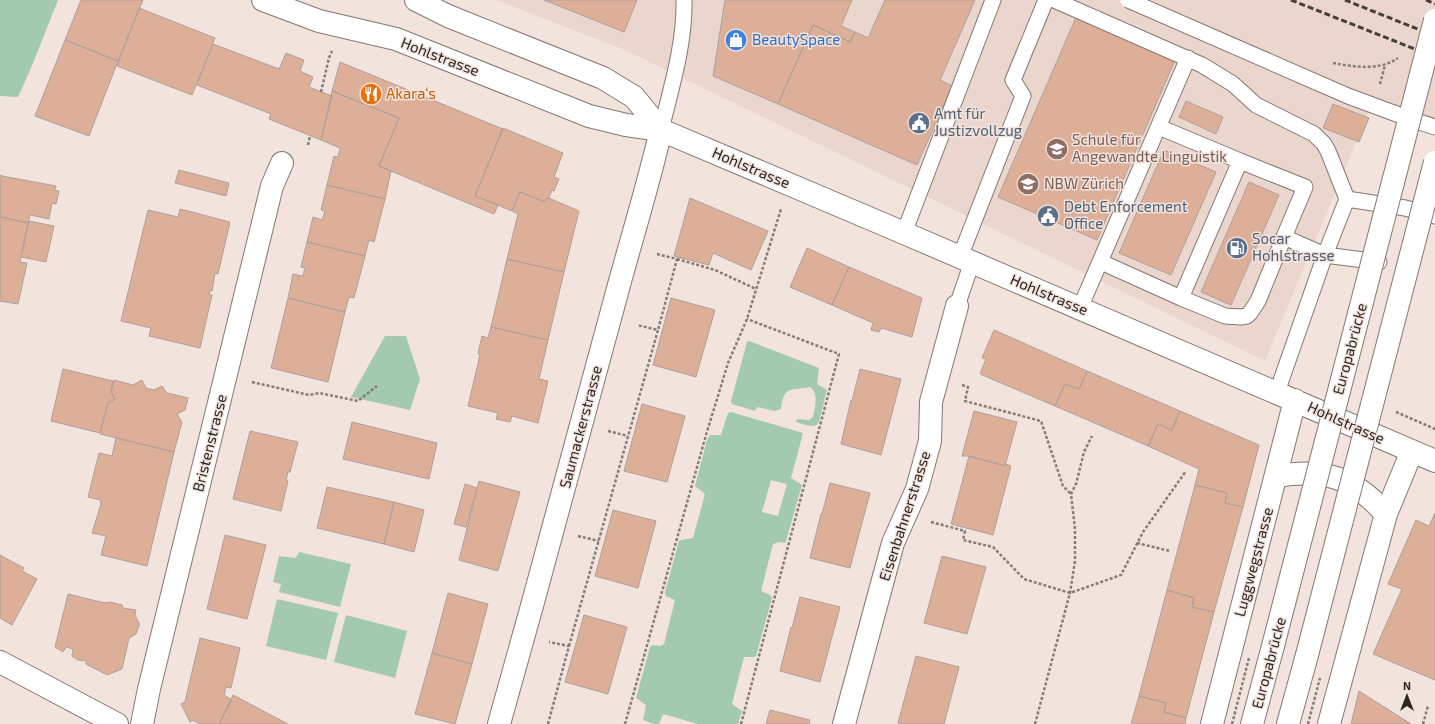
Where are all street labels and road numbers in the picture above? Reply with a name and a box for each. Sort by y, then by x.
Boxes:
street label: Hohlstrasse [399,33,482,79]
street label: Hohlstrasse [710,143,793,192]
street label: Hohlstrasse [1008,270,1091,319]
street label: Europabrücke [1328,301,1370,397]
street label: Saumackerstrasse [555,363,605,490]
street label: Bristenstrasse [188,392,230,493]
street label: Hohlstrasse [1305,397,1388,447]
street label: Eisenbahnerstrasse [875,448,934,583]
street label: Luggwegstrasse [1230,505,1276,618]
street label: Europabrücke [1247,615,1289,711]

